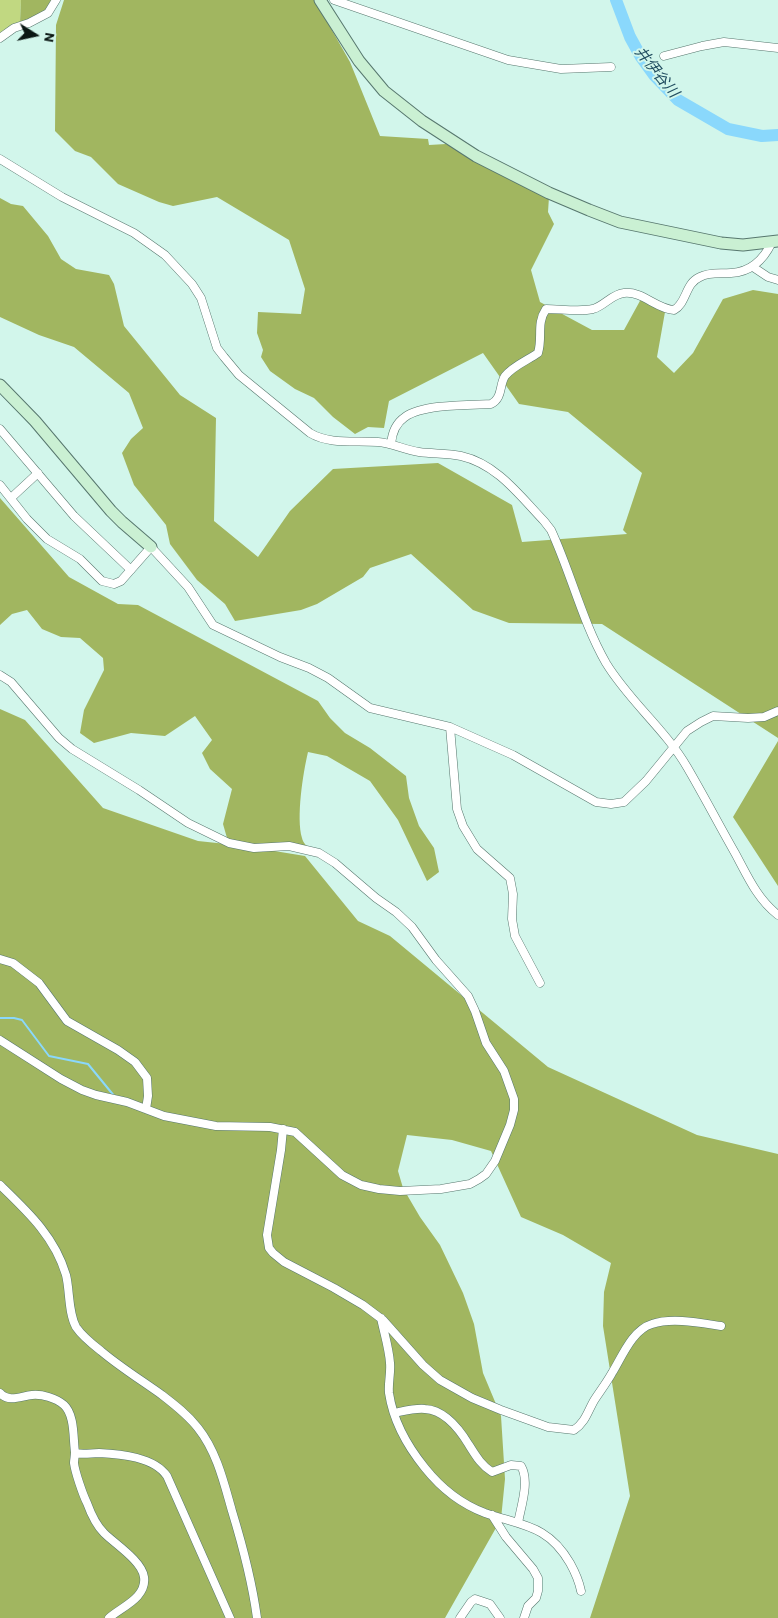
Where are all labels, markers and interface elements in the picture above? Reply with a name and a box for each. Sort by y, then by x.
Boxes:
north arrow [10,10,60,60]
text: N [41,32,59,44]
water label: 井伊谷川 [631,43,683,101]

